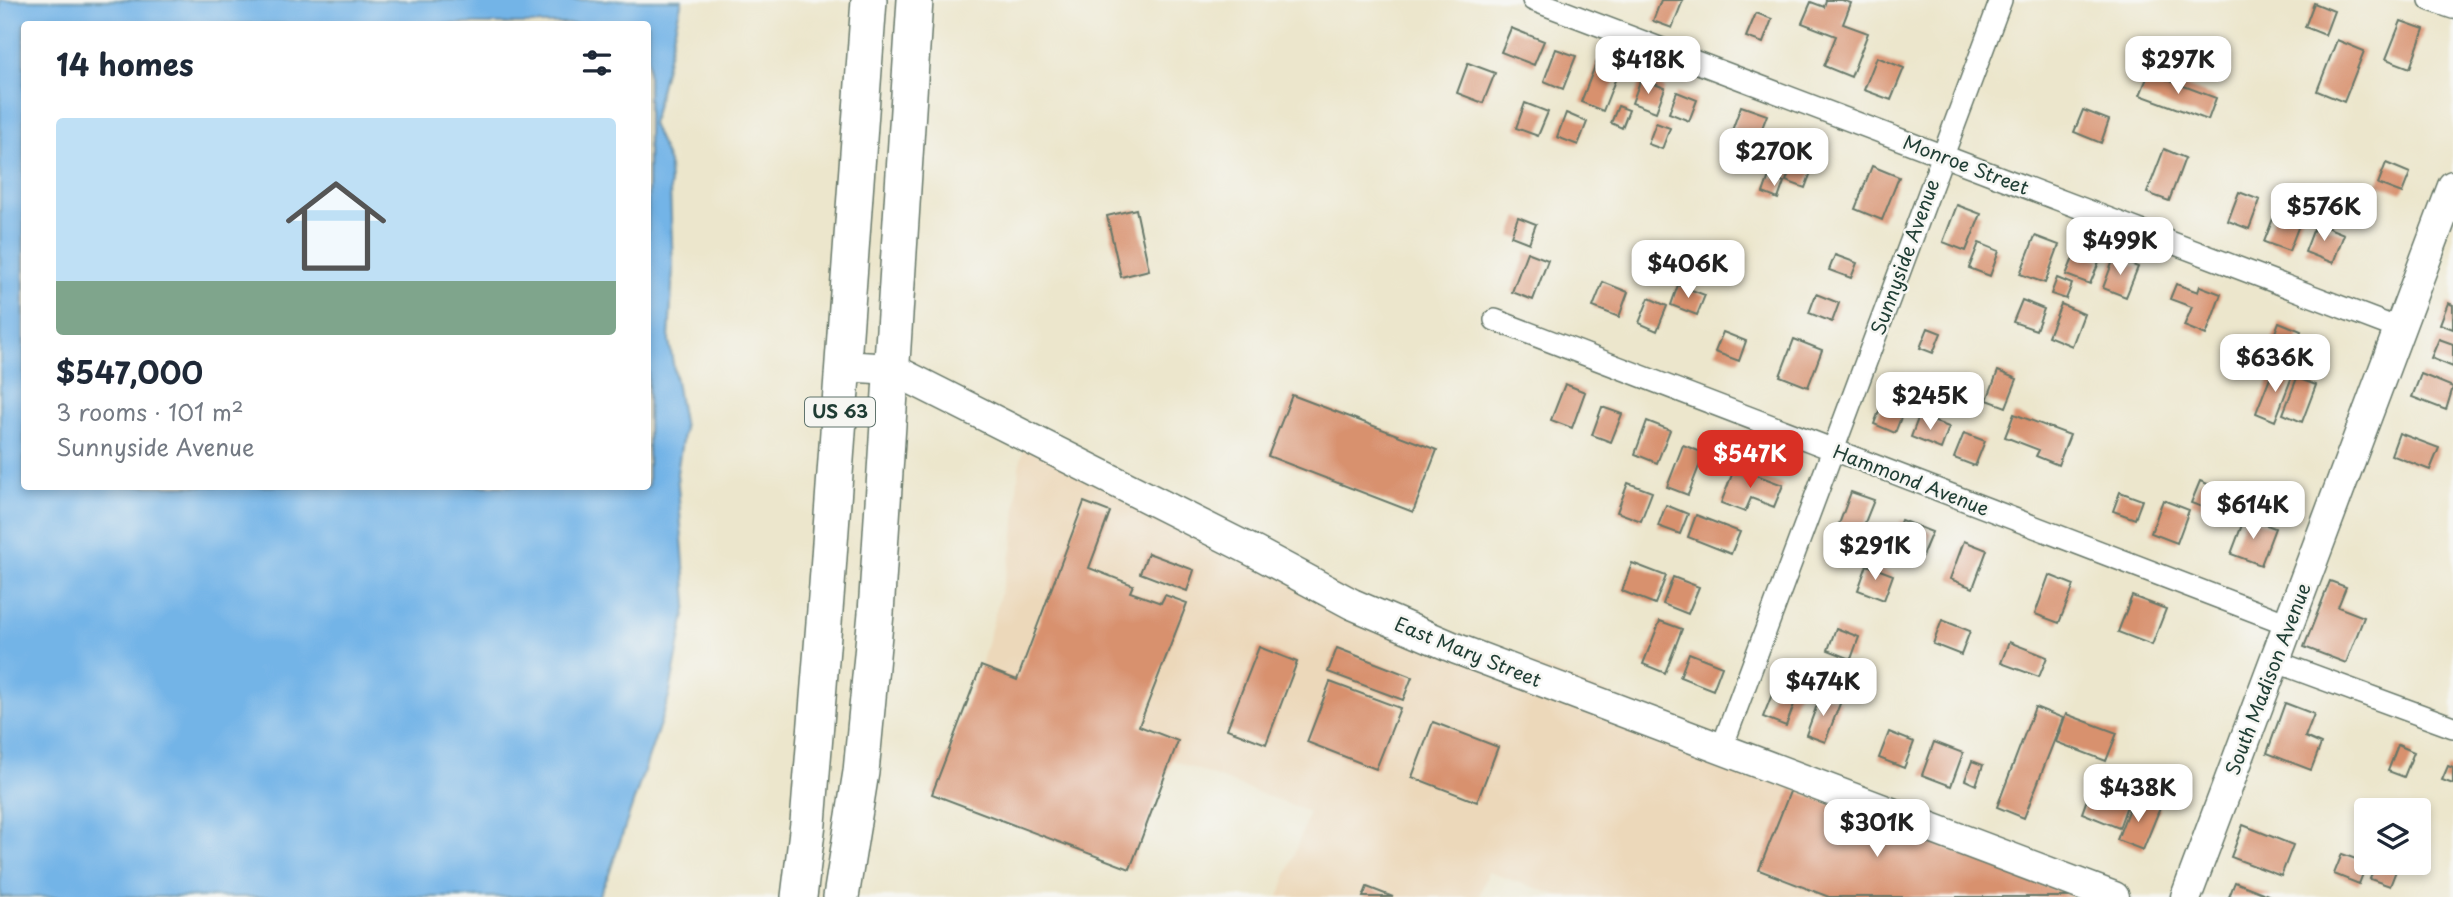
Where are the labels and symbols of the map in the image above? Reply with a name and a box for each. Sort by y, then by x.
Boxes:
pin: $418K [1599,36,1697,96]
pin: $297K [2129,36,2227,96]
street label: Monroe Street [1899,127,2034,201]
pin: $270K [1725,128,1823,188]
street label: Sunnyside Avenue [1863,175,1945,338]
pin: $576K [2275,184,2373,243]
pin: $499K [2071,218,2169,277]
pin: $406K [1639,240,1737,300]
pin: $636K [2226,334,2324,394]
pin: $245K [1881,372,1979,432]
road number: US 63 [805,398,875,426]
pin: $547K [1701,430,1799,490]
street label: Hammond Avenue [1829,436,1993,522]
pin: $614K [2204,482,2302,541]
pin: $291K [1826,522,1924,582]
street label: South Madison Avenue [2217,579,2317,779]
street label: East Mary Street [1391,609,1546,693]
pin: $474K [1774,658,1872,718]
pin: $438K [2089,764,2187,824]
pin: $301K [1828,800,1926,859]

